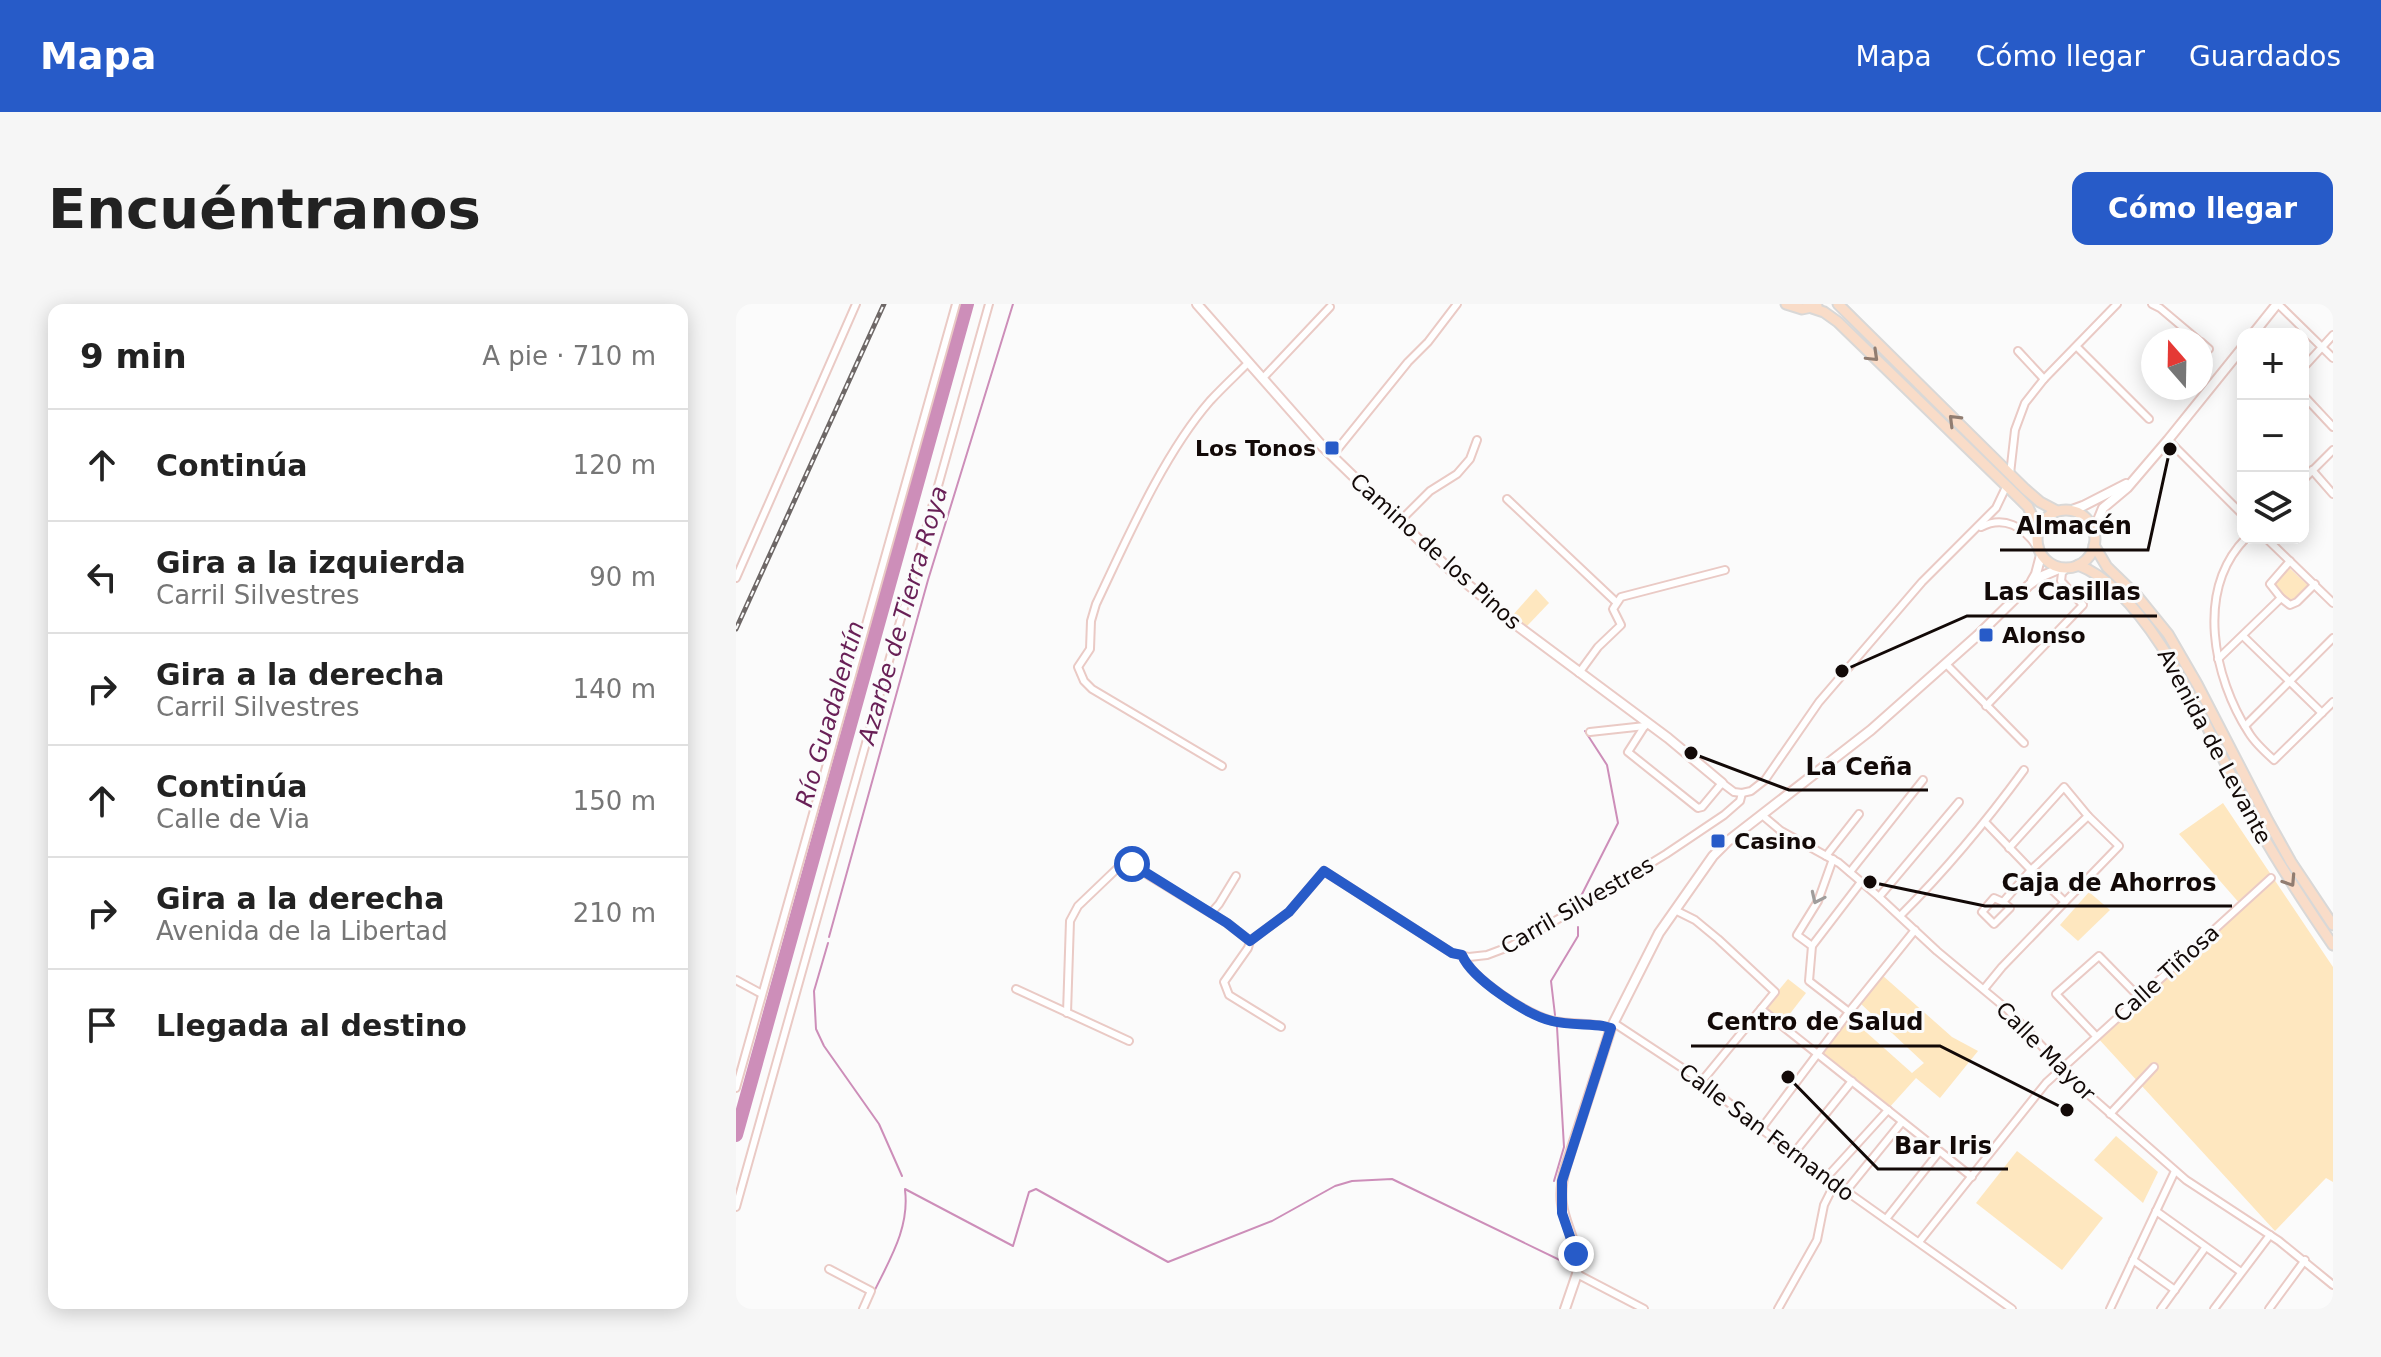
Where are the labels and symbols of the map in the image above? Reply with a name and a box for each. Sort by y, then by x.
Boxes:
north arrow [2141,328,2213,400]
one-way arrow [1864,346,1878,361]
one-way arrow [1949,414,1963,429]
place label: Los Tonos [1195,436,1316,461]
marker: Los Tonos [1323,439,1341,457]
street label: Camino de los Pinos [1345,468,1526,635]
water label: Azarbe de Tierra Roya [852,483,953,749]
callout: Almacén [2000,502,2148,550]
text: Almacén [2016,512,2132,540]
callout: Las Casillas [1967,568,2157,616]
text: Las Casillas [1983,578,2141,606]
water label: Río Guadalentín [790,618,870,810]
place label: Alonso [2002,623,2086,648]
marker: Alonso [1977,626,1995,644]
street label: Avenida de Levante [2153,644,2277,848]
callout: La Ceña [1789,742,1928,790]
text: La Ceña [1805,753,1913,781]
place label: Casino [1734,829,1816,854]
marker: Casino [1709,832,1727,850]
route start [1114,846,1150,882]
street label: Carril Silvestres [1496,852,1658,959]
callout: Caja de Ahorros [1985,858,2232,906]
text: Caja de Ahorros [2002,869,2217,897]
one-way arrow [2281,872,2296,887]
one-way arrow [1811,890,1827,905]
street label: Calle Tiñosa [2109,920,2224,1027]
street label: Calle Mayor [1991,997,2101,1107]
callout: Centro de Salud [1691,998,1940,1046]
text: Centro de Salud [1707,1008,1923,1036]
street label: Calle San Fernando [1674,1058,1859,1206]
callout: Bar Iris [1878,1121,2008,1169]
text: Bar Iris [1894,1132,1992,1160]
route end [1558,1236,1594,1272]

